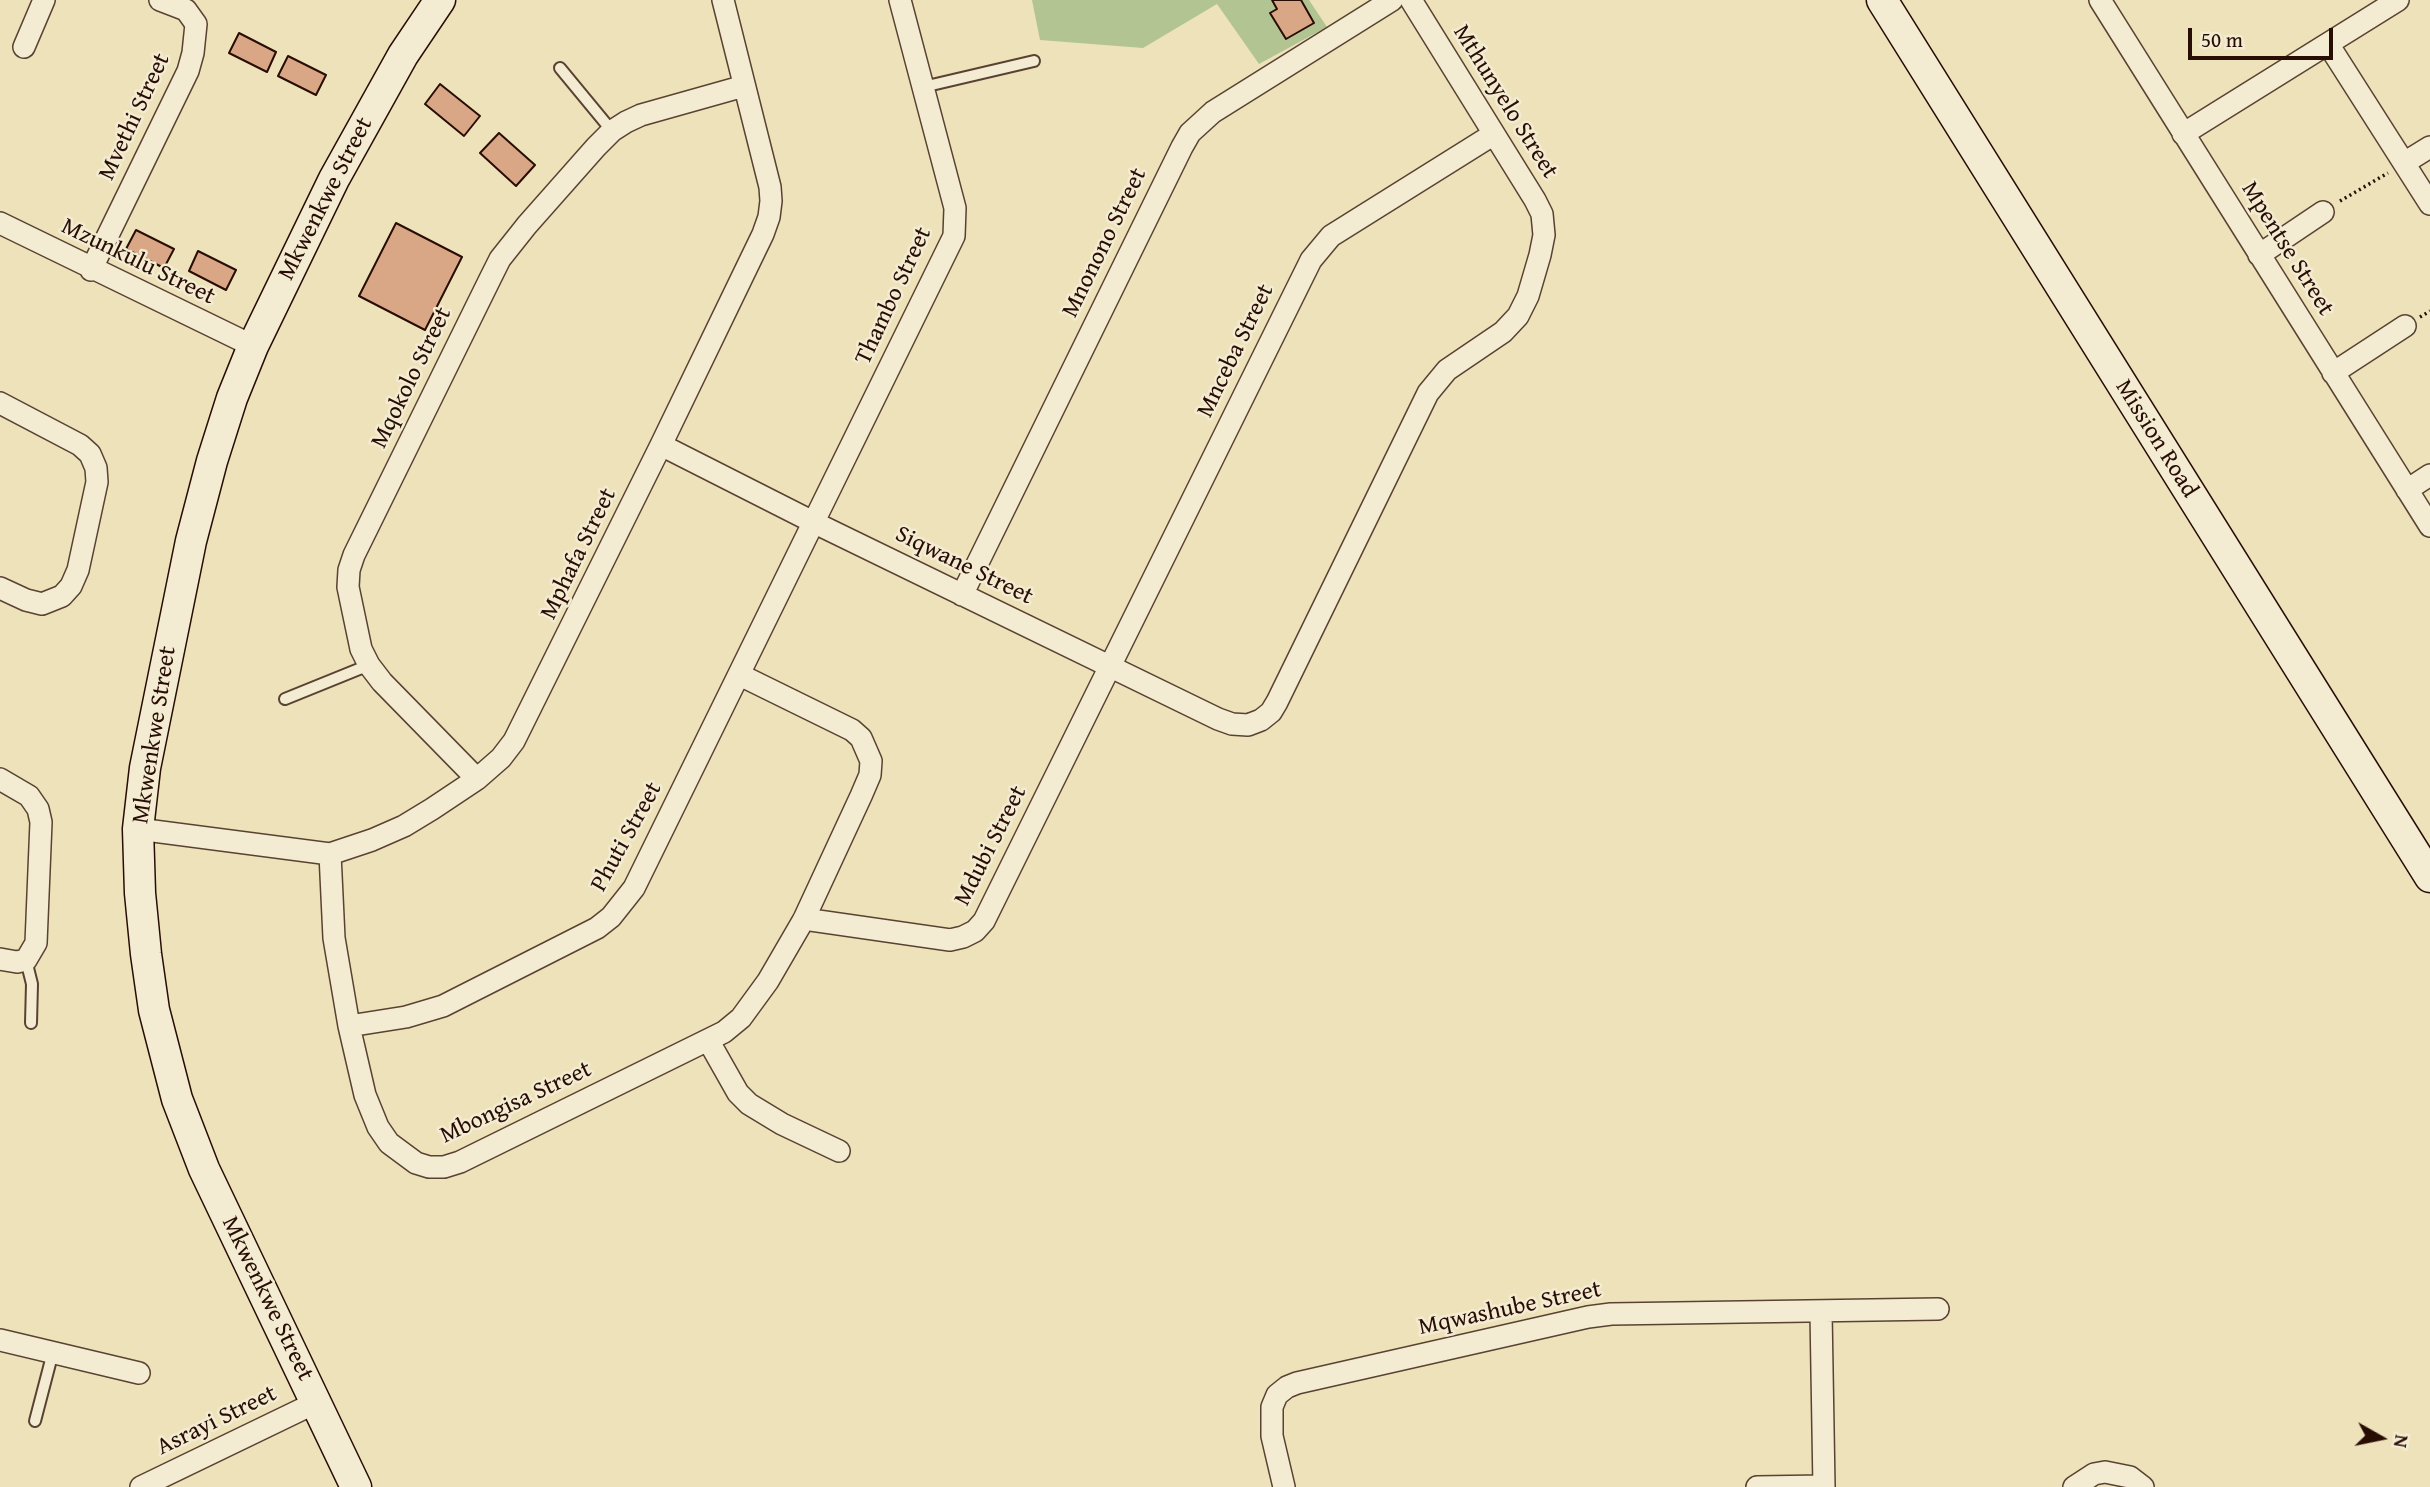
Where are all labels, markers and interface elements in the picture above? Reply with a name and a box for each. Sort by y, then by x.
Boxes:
scale bar [2192,14,2337,58]
street label: Mthunyelo Street [1446,20,1564,184]
text: 50 m [2201,24,2243,55]
street label: Mvethi Street [93,49,177,185]
street label: Mkwenkwe Street [272,113,380,285]
street label: Mnonono Street [1056,164,1154,322]
street label: Mpentse Street [2234,177,2340,321]
street label: Mzunkulu Street [56,212,220,312]
street label: Thambo Street [850,223,938,369]
street label: Mnceba Street [1191,280,1281,422]
street label: Mqokolo Street [365,303,459,453]
street label: Mission Road [2108,375,2204,503]
street label: Mphafa Street [535,484,623,624]
street label: Siqwane Street [890,520,1038,612]
street label: Mkwenkwe Street [127,644,183,826]
street label: Phuti Street [585,777,669,897]
street label: Mdubi Street [949,781,1033,911]
street label: Mbongisa Street [436,1055,596,1151]
street label: Mkwenkwe Street [215,1212,319,1386]
street label: Mqwashube Street [1416,1276,1604,1342]
street label: Asrayi Street [152,1380,282,1462]
north arrow [2346,1403,2416,1473]
text: N [2387,1433,2417,1450]

